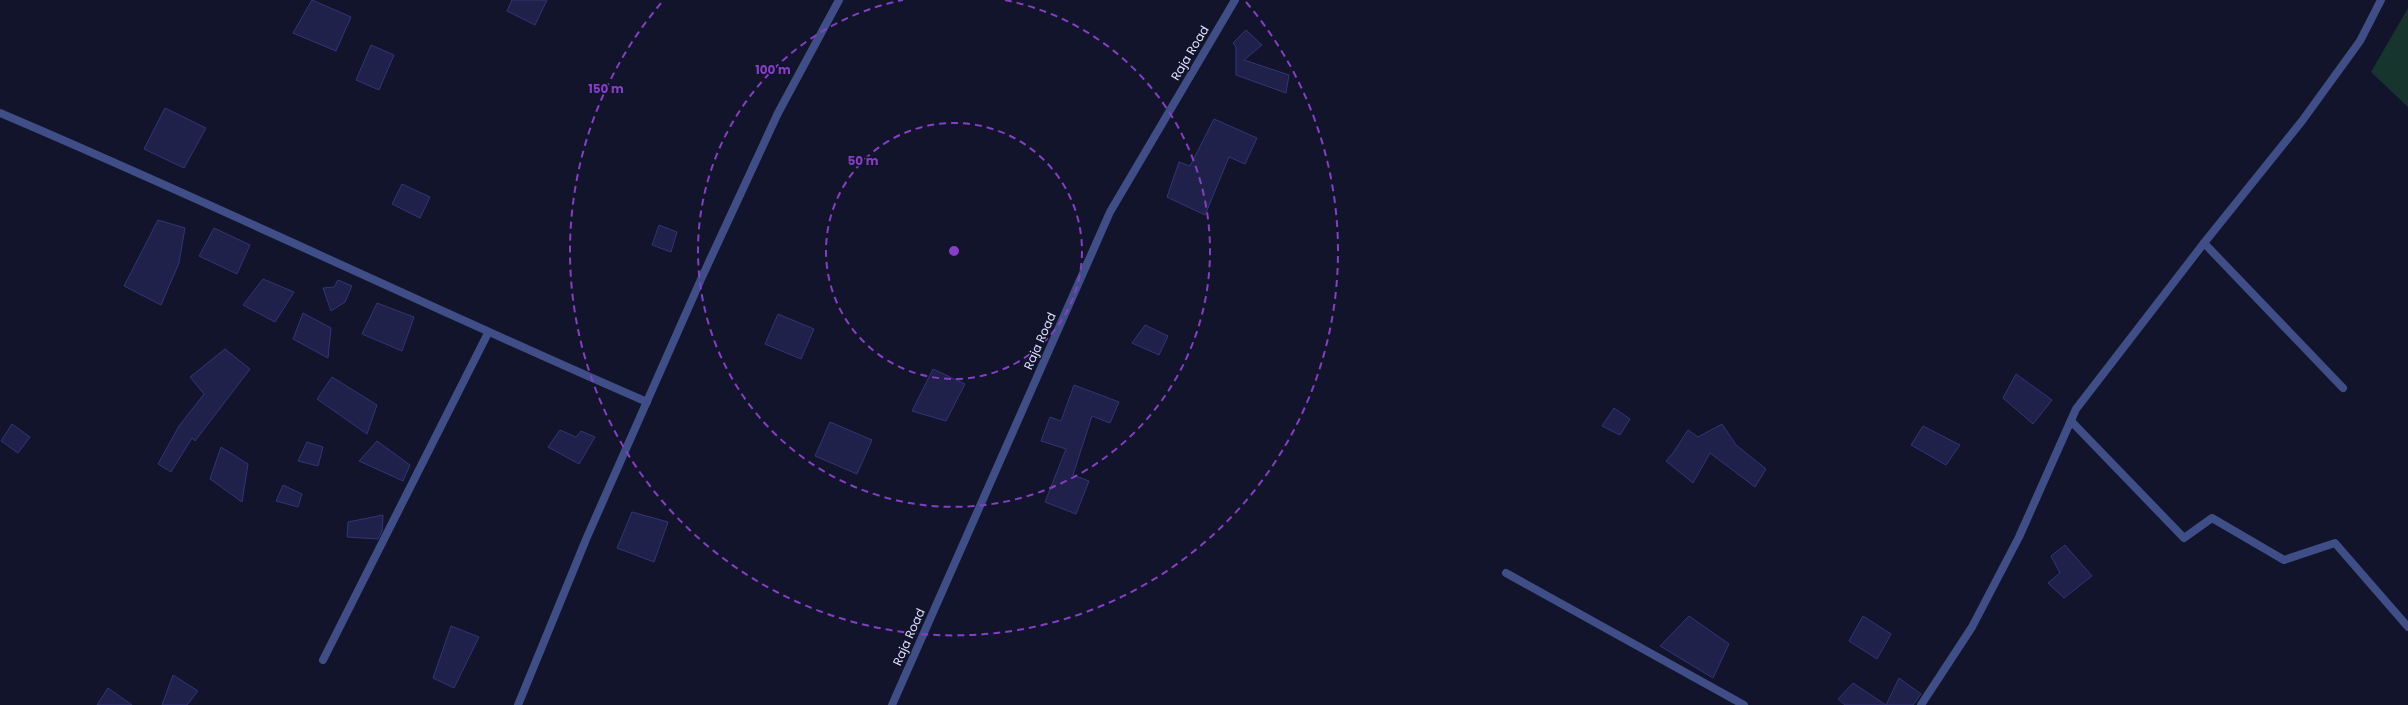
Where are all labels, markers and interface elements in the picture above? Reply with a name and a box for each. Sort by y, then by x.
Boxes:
street label: Raja Road [1167,22,1213,83]
text: 100 m [755,61,791,78]
text: 150 m [588,80,624,97]
text: 50 m [848,152,879,169]
centre of rings [947,244,961,258]
street label: Raja Road [1019,310,1060,372]
street label: Raja Road [888,606,929,668]

